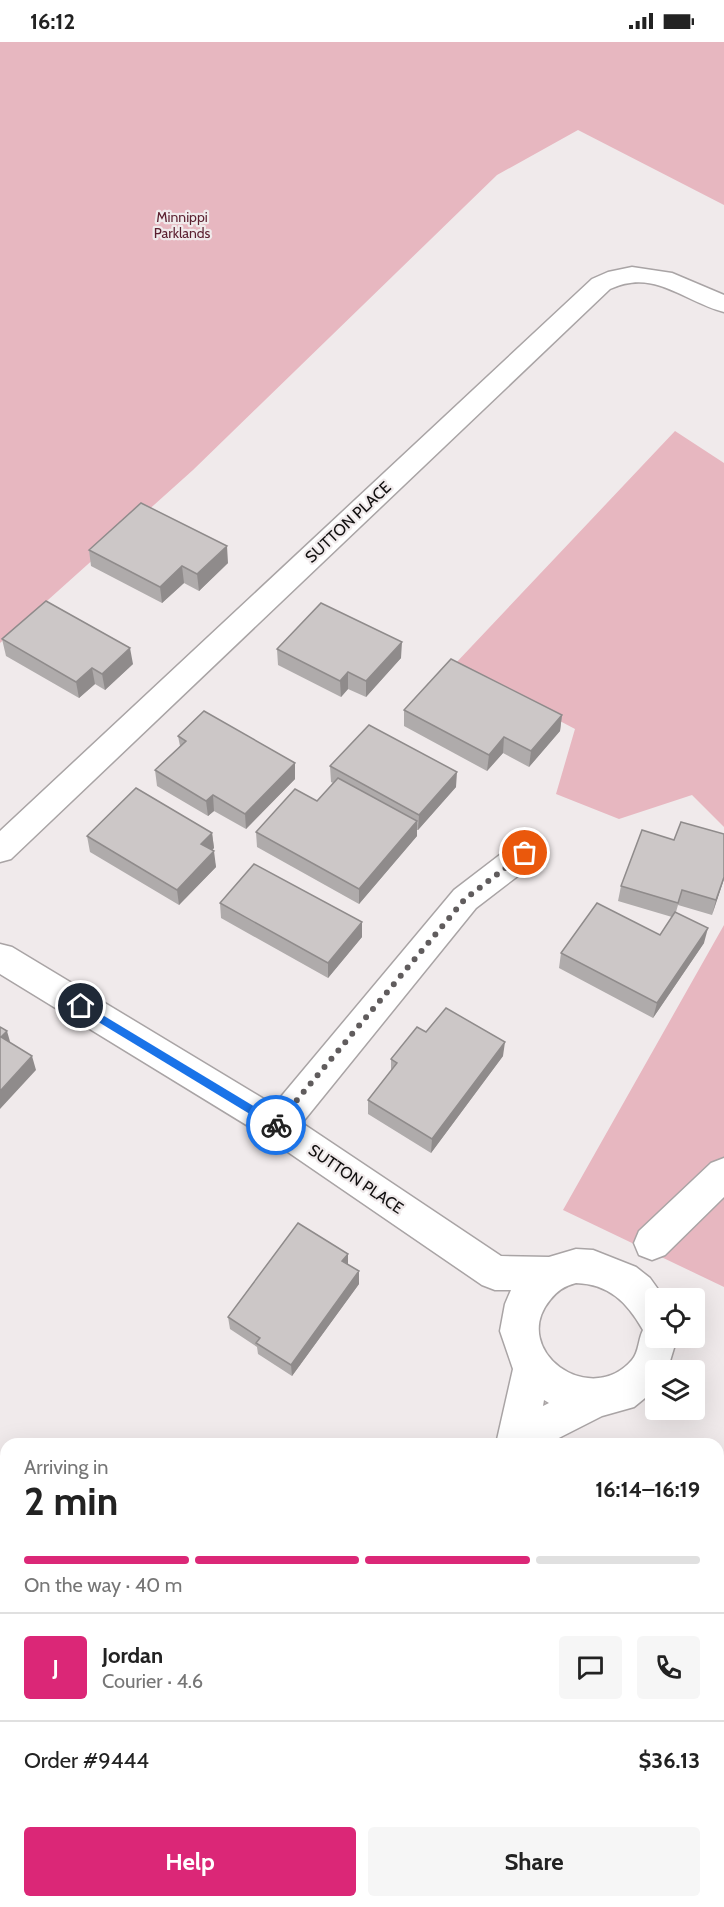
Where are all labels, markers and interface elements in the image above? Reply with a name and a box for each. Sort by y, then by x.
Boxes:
text: 16:12 [30,8,75,35]
park label: Minnippi Parklands [154,208,211,242]
street label: SUTTON PLACE [301,477,395,567]
pin [499,827,550,878]
icon: bag [508,836,541,869]
pin [55,980,106,1031]
icon: home [64,989,97,1022]
courier [246,1095,306,1155]
icon: bike [260,1109,293,1142]
street label: SUTTON PLACE [305,1140,407,1218]
map controls [645,1288,705,1420]
button: locate [645,1288,705,1348]
button: layers [645,1360,705,1420]
text: Arriving in [24,1455,108,1479]
text: 16:14–16:19 [595,1476,700,1503]
text: 2 min [24,1477,118,1525]
text: On the way · 40 m [24,1573,182,1597]
button: chat [559,1636,622,1699]
button: phone [637,1636,700,1699]
text: Jordan [102,1642,163,1669]
text: J [52,1654,59,1681]
text: Courier · 4.6 [102,1669,203,1693]
text: Order #9444 [24,1747,149,1774]
text: $36.13 [639,1747,700,1774]
button: Help [24,1827,356,1896]
button: Share [368,1827,700,1896]

